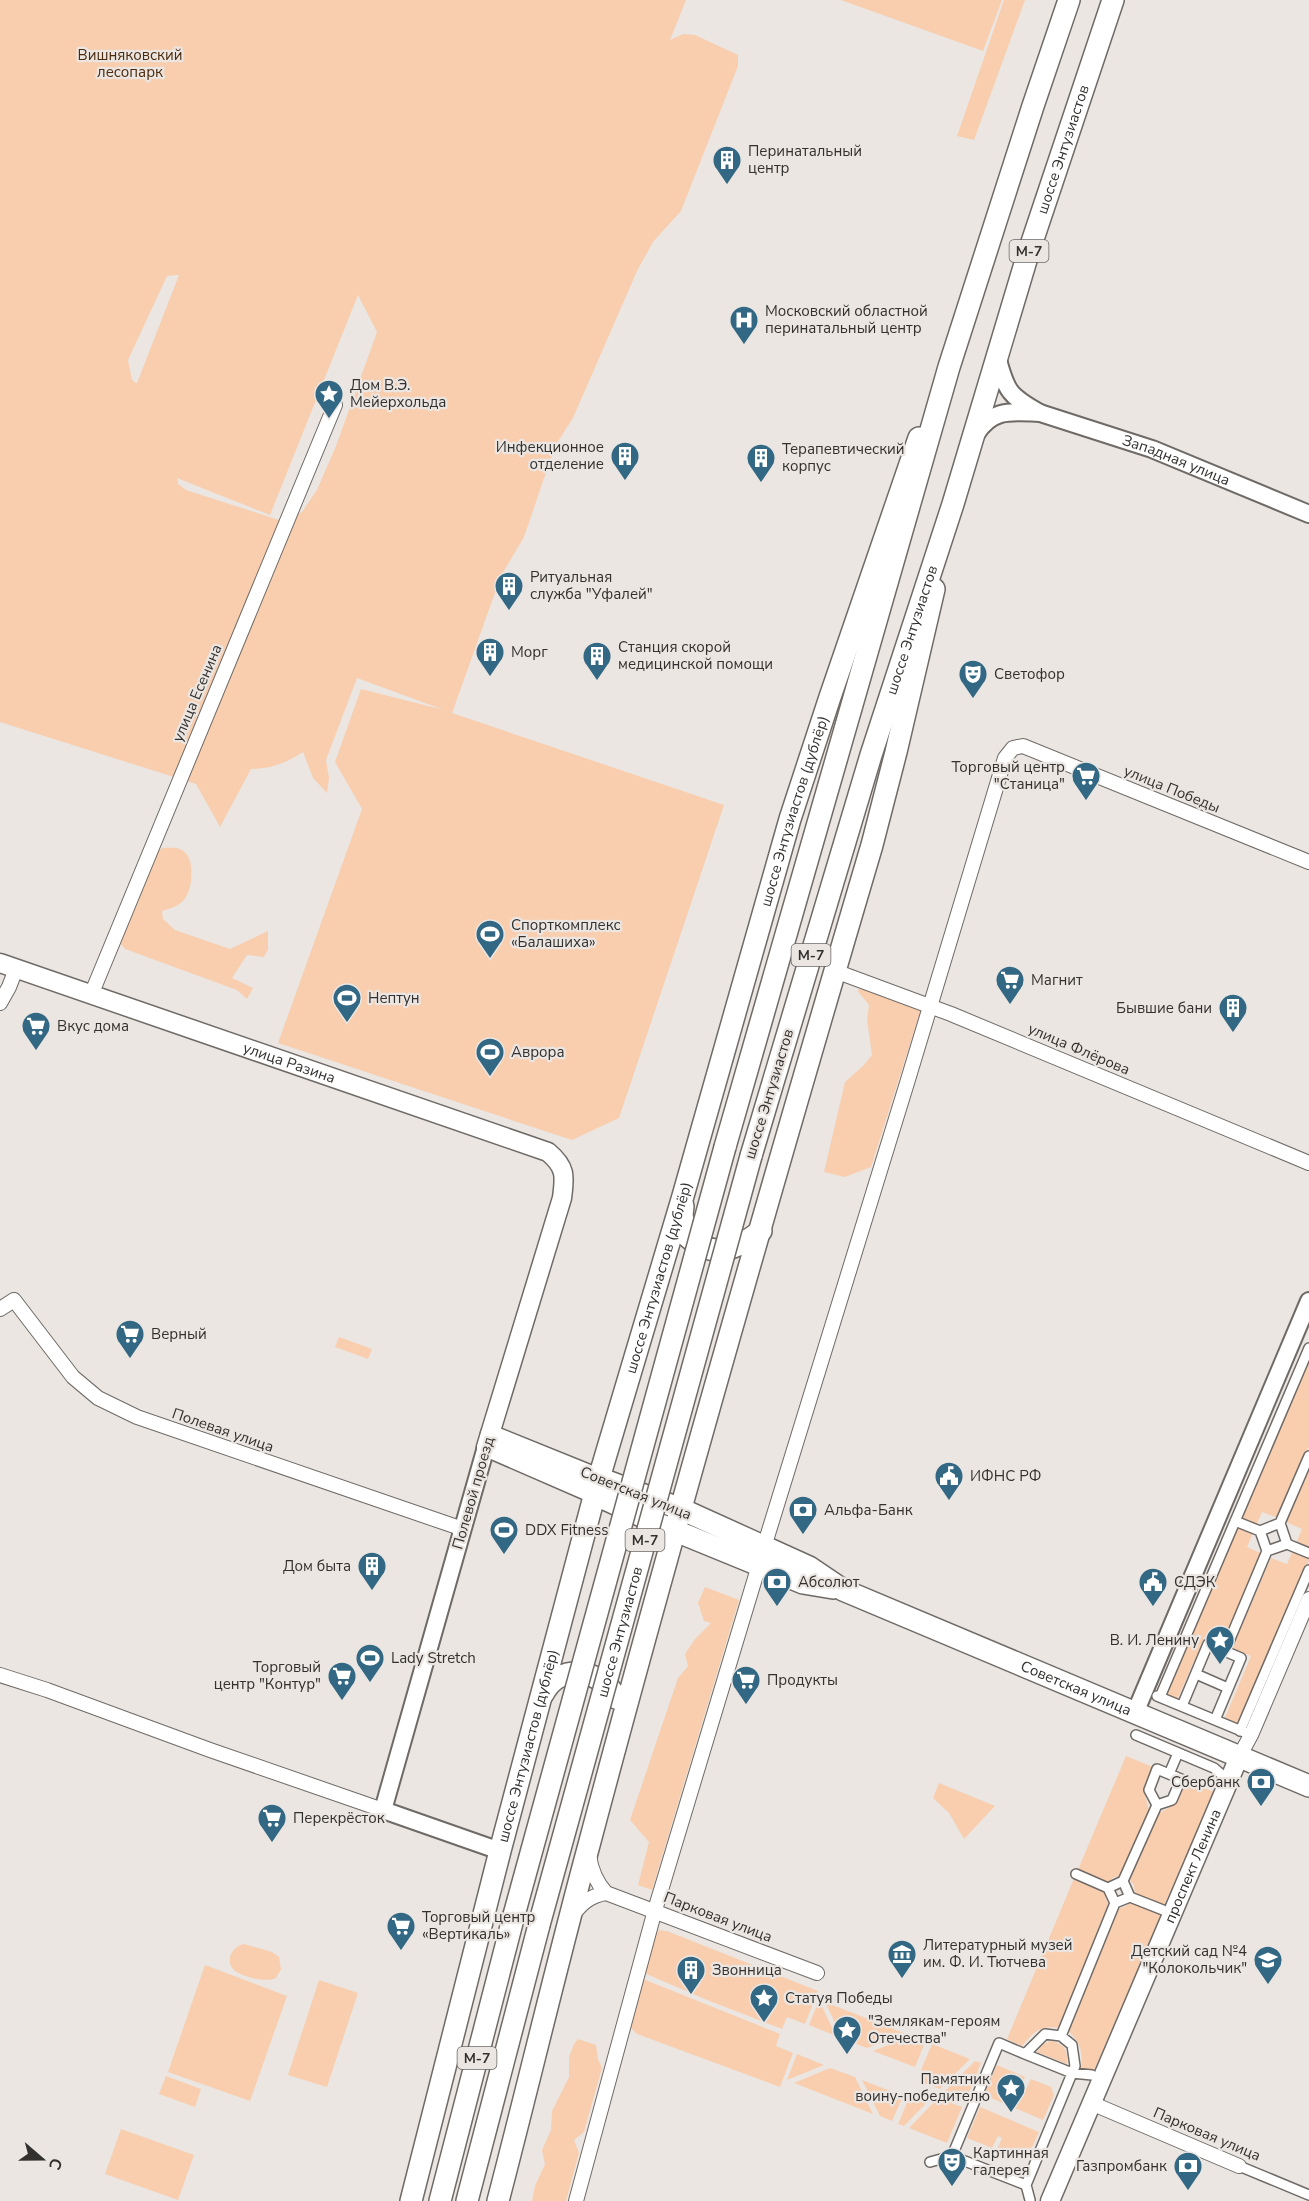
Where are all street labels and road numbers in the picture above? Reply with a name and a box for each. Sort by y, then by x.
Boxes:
street label: шоссе Энтузиастов [1032,82,1094,217]
road number: М-7 [1010,240,1048,262]
street label: Западная улица [1120,430,1233,490]
street label: шоссе Энтузиастов [881,563,942,697]
street label: улица Есенина [167,641,227,745]
street label: шоссе Энтузиастов (дублёр) [756,713,833,909]
street label: улица Победы [1121,761,1223,817]
road number: М-7 [792,944,830,966]
street label: улица Флёрова [1025,1019,1133,1079]
street label: шоссе Энтузиастов [740,1027,798,1161]
street label: улица Разина [240,1038,338,1088]
street label: шоссе Энтузиастов (дублёр) [621,1180,696,1376]
street label: Полевая улица [169,1403,277,1457]
street label: Полевой проезд [447,1434,499,1552]
street label: Советская улица [577,1462,695,1524]
road number: М-7 [626,1529,664,1551]
street label: шоссе Энтузиастов [592,1564,647,1700]
street label: шоссе Энтузиастов (дублёр) [493,1647,563,1845]
street label: Советская улица [1018,1656,1134,1720]
street label: проспект Ленина [1159,1806,1226,1926]
street label: Парковая улица [661,1887,775,1947]
road number: М-7 [458,2047,496,2069]
street label: Парковая улица [1150,2102,1264,2166]

